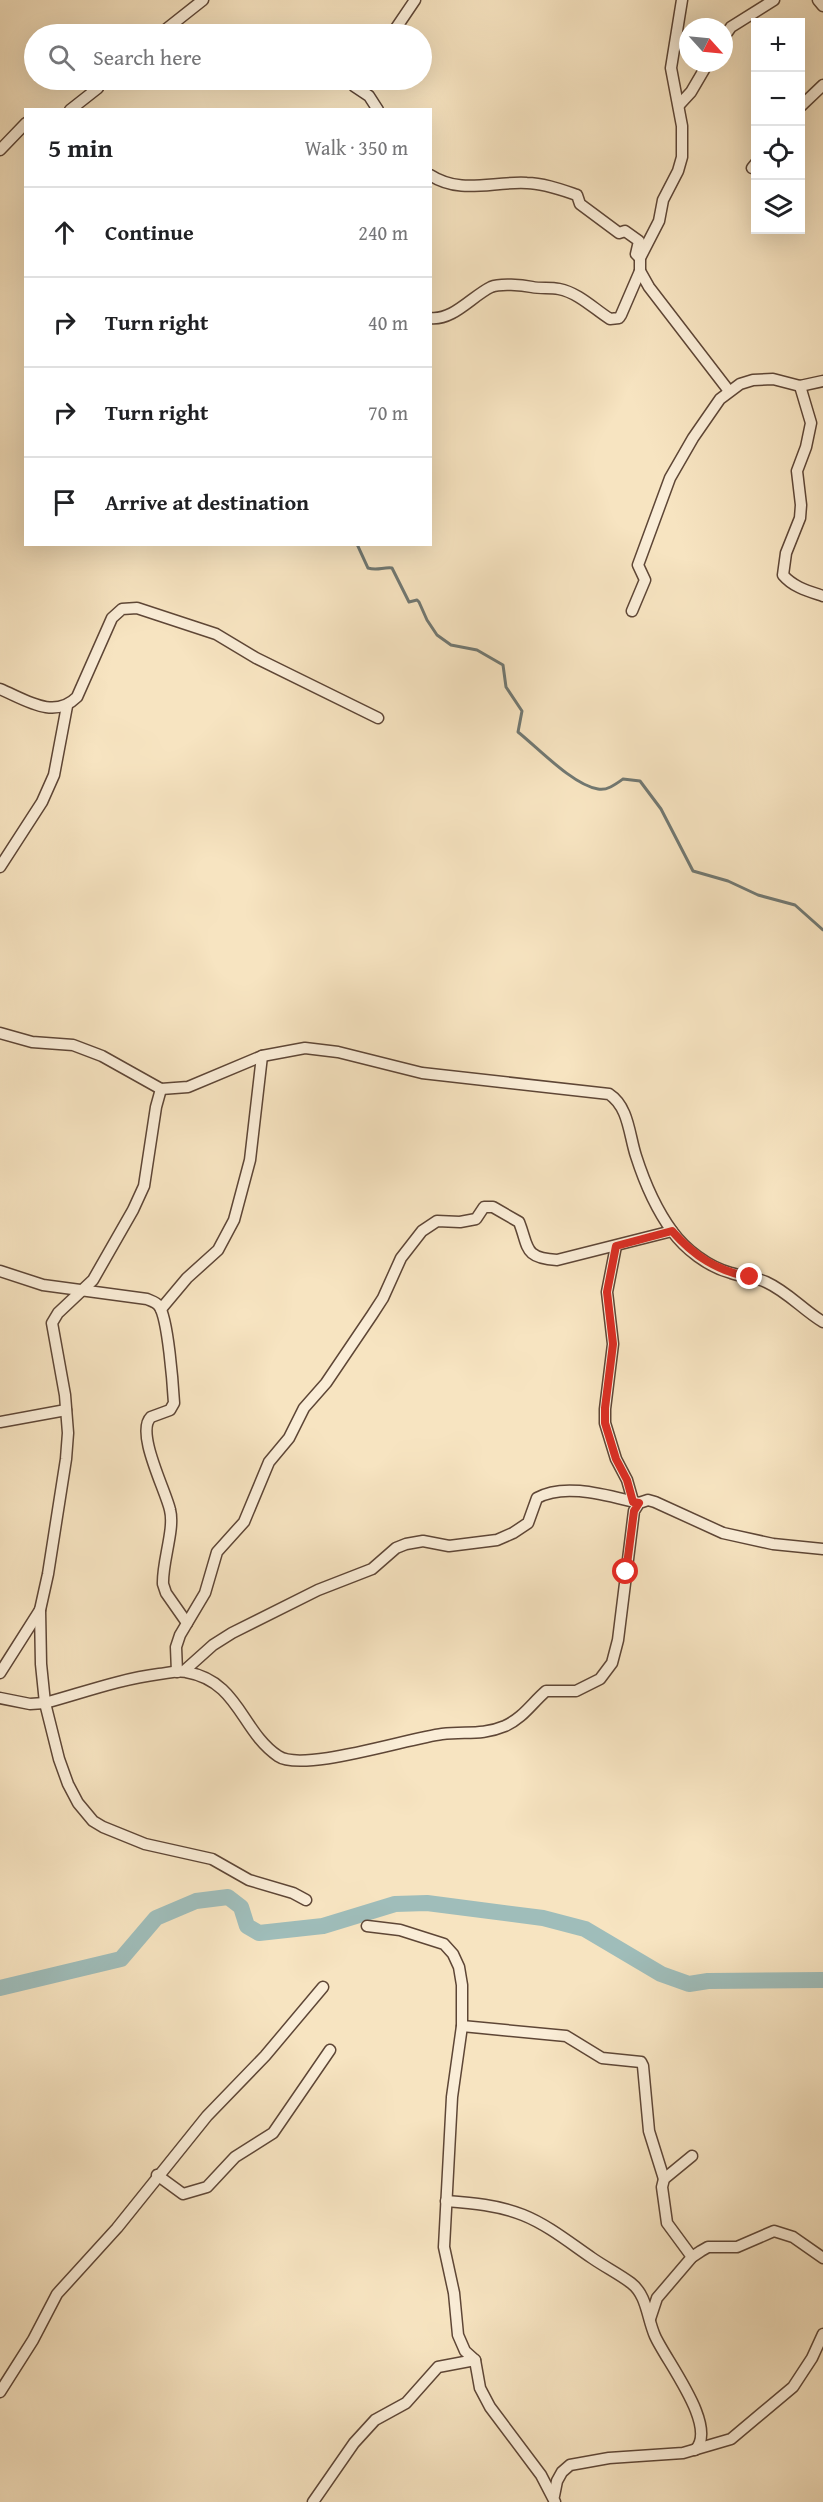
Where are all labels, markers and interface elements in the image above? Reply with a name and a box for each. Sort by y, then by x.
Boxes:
north arrow [679,18,733,72]
map controls [751,18,805,234]
button: + [751,18,805,72]
search box [24,24,432,90]
icon: search [45,41,78,74]
text: Search here [93,41,202,73]
button: − [751,72,805,126]
button: locate [751,126,805,180]
text: 5 min [48,128,113,167]
text: Walk · 350 m [305,133,408,162]
button: layers [751,180,805,234]
icon: ahead [48,216,81,249]
text: Continue [105,216,194,248]
text: 240 m [358,218,408,247]
icon: right [48,306,81,339]
text: Turn right [105,306,208,338]
text: 40 m [368,308,408,337]
icon: right [48,396,81,429]
text: Turn right [105,396,208,428]
text: 70 m [368,398,408,427]
icon: arrive [48,486,81,519]
text: Arrive at destination [105,486,309,518]
route end [736,1263,762,1289]
route start [612,1558,638,1584]

